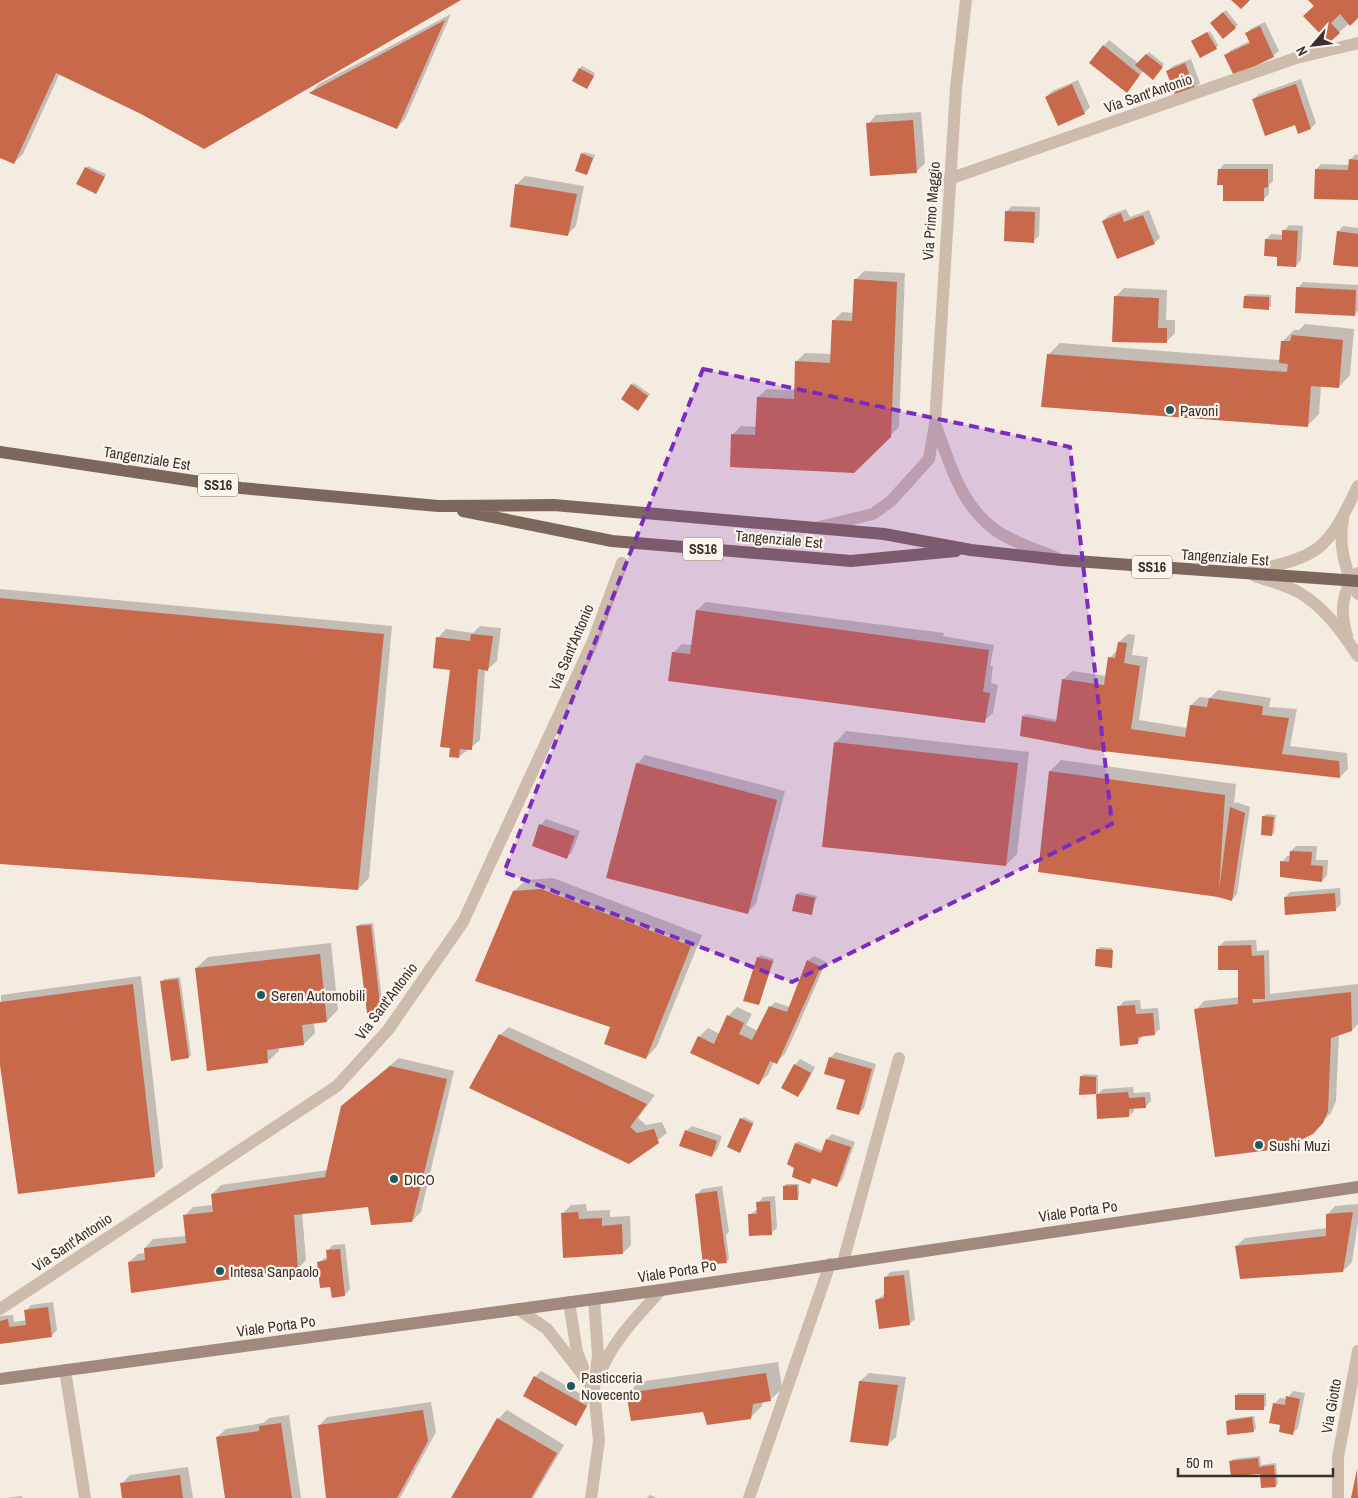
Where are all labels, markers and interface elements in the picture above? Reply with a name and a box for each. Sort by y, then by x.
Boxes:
north arrow [1288,20,1338,70]
text: N [1292,43,1311,59]
street label: Via Sant'Antonio [1101,68,1195,118]
street label: Via Primo Maggio [917,161,945,261]
place label: Pavoni [1180,400,1218,421]
marker: Pavoni [1164,404,1176,416]
street label: Tangenziale Est [102,441,193,475]
road number: SS16 [198,474,238,496]
street label: Tangenziale Est [734,525,824,553]
road number: SS16 [683,538,723,560]
street label: Tangenziale Est [1180,543,1270,571]
road number: SS16 [1132,556,1172,578]
street label: Via Sant'Antonio [543,601,599,693]
street label: Via Sant'Antonio [350,958,422,1044]
place label: Seren Automobili [271,985,365,1006]
marker: Seren Automobili [255,989,267,1001]
place label: Sushi Muzi [1269,1135,1331,1156]
marker: Sushi Muzi [1253,1139,1265,1151]
place label: DICO [404,1169,435,1190]
marker: DICO [388,1173,400,1185]
street label: Viale Porta Po [1037,1195,1119,1227]
street label: Via Sant'Antonio [28,1208,116,1276]
street label: Viale Porta Po [636,1254,718,1288]
place label: Intesa Sanpaolo [230,1261,319,1282]
marker: Intesa Sanpaolo [214,1265,226,1277]
street label: Viale Porta Po [235,1310,317,1342]
place label: Pasticceria Novecento [581,1367,643,1405]
street label: Via Giotto [1316,1377,1346,1435]
marker: Pasticceria Novecento [565,1380,577,1392]
scale bar [1178,1446,1333,1478]
text: 50 m [1186,1452,1213,1473]

